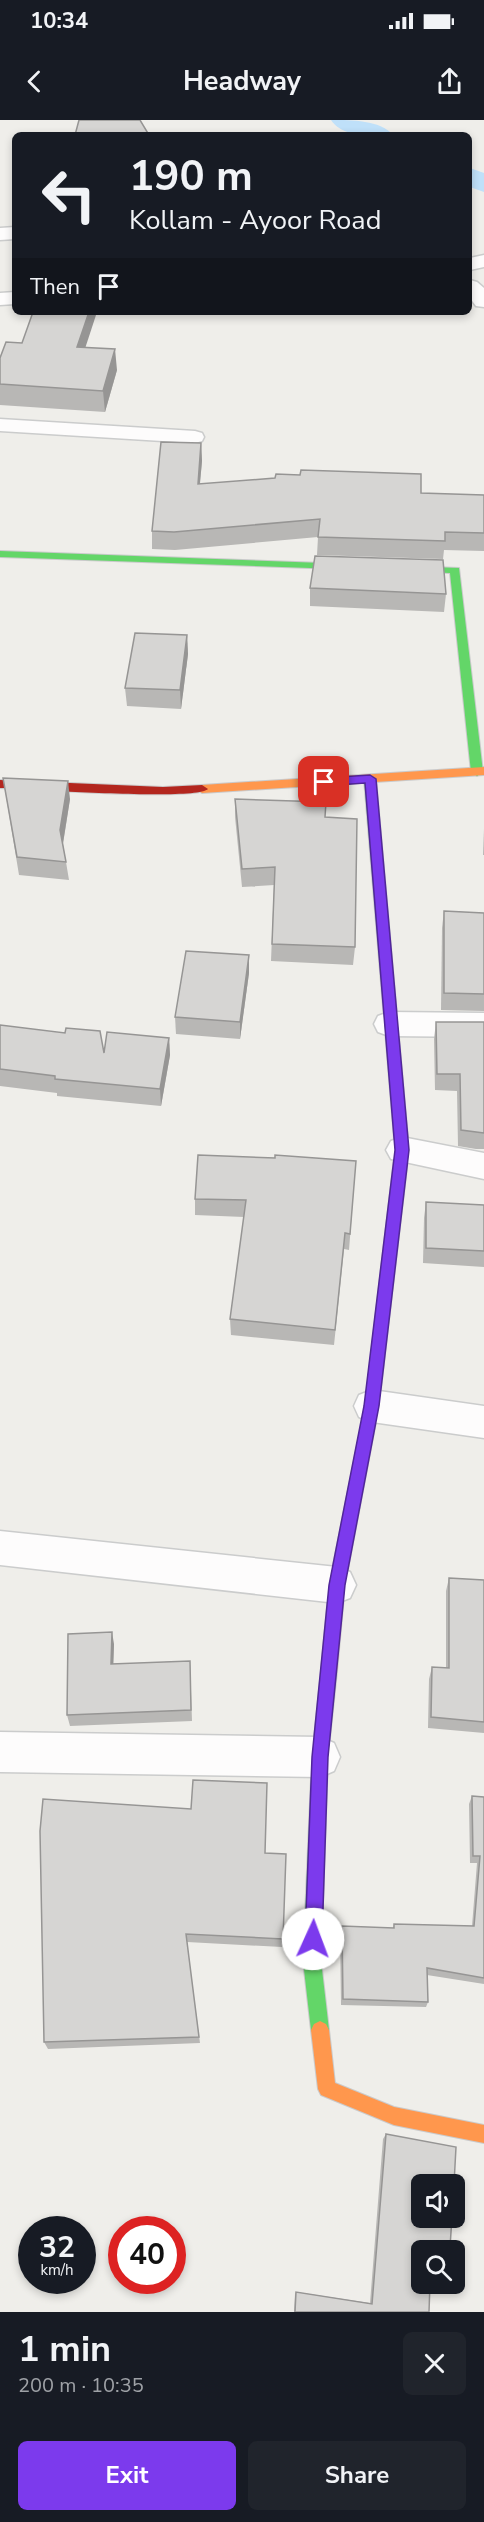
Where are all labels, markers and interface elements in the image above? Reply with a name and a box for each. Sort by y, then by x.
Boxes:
text: 10:34 [30,6,88,36]
text: Headway [183,63,301,100]
icon: back [18,65,51,98]
icon: share [433,65,466,98]
text: 190 m [129,148,253,205]
icon: left [30,156,108,234]
text: Kollam - Ayoor Road [129,202,381,239]
icon: arrive [92,270,125,303]
text: Then [30,272,80,302]
pin [298,756,349,807]
icon: arrive [307,765,340,798]
position arrow [281,1907,345,1971]
map controls [411,2174,465,2294]
button: sound [411,2174,465,2228]
speed limit sign: 40 [108,2216,186,2294]
text: 32 [39,2227,75,2268]
button: search [411,2240,465,2294]
text: km/h [40,2260,74,2280]
text: 1 min [18,2325,111,2374]
button: close [403,2332,466,2395]
text: 200 m · 10:35 [18,2372,144,2399]
button: Exit [18,2441,236,2510]
button: Share [248,2441,466,2510]

